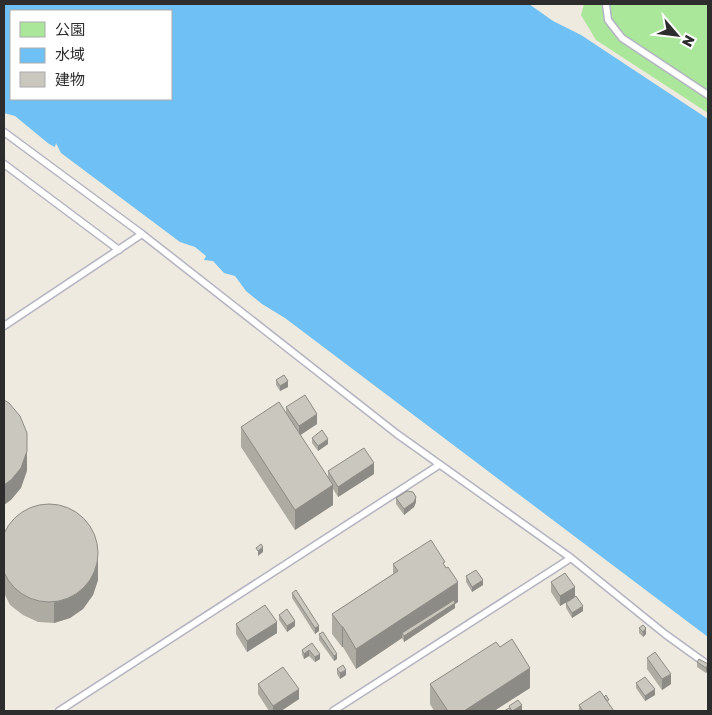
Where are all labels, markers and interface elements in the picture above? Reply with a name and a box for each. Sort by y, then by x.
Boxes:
legend [10,10,172,100]
north arrow [652,10,702,60]
text: 公園 [55,20,85,38]
text: N [679,33,699,50]
text: 水域 [55,45,85,63]
text: 建物 [55,70,85,88]

